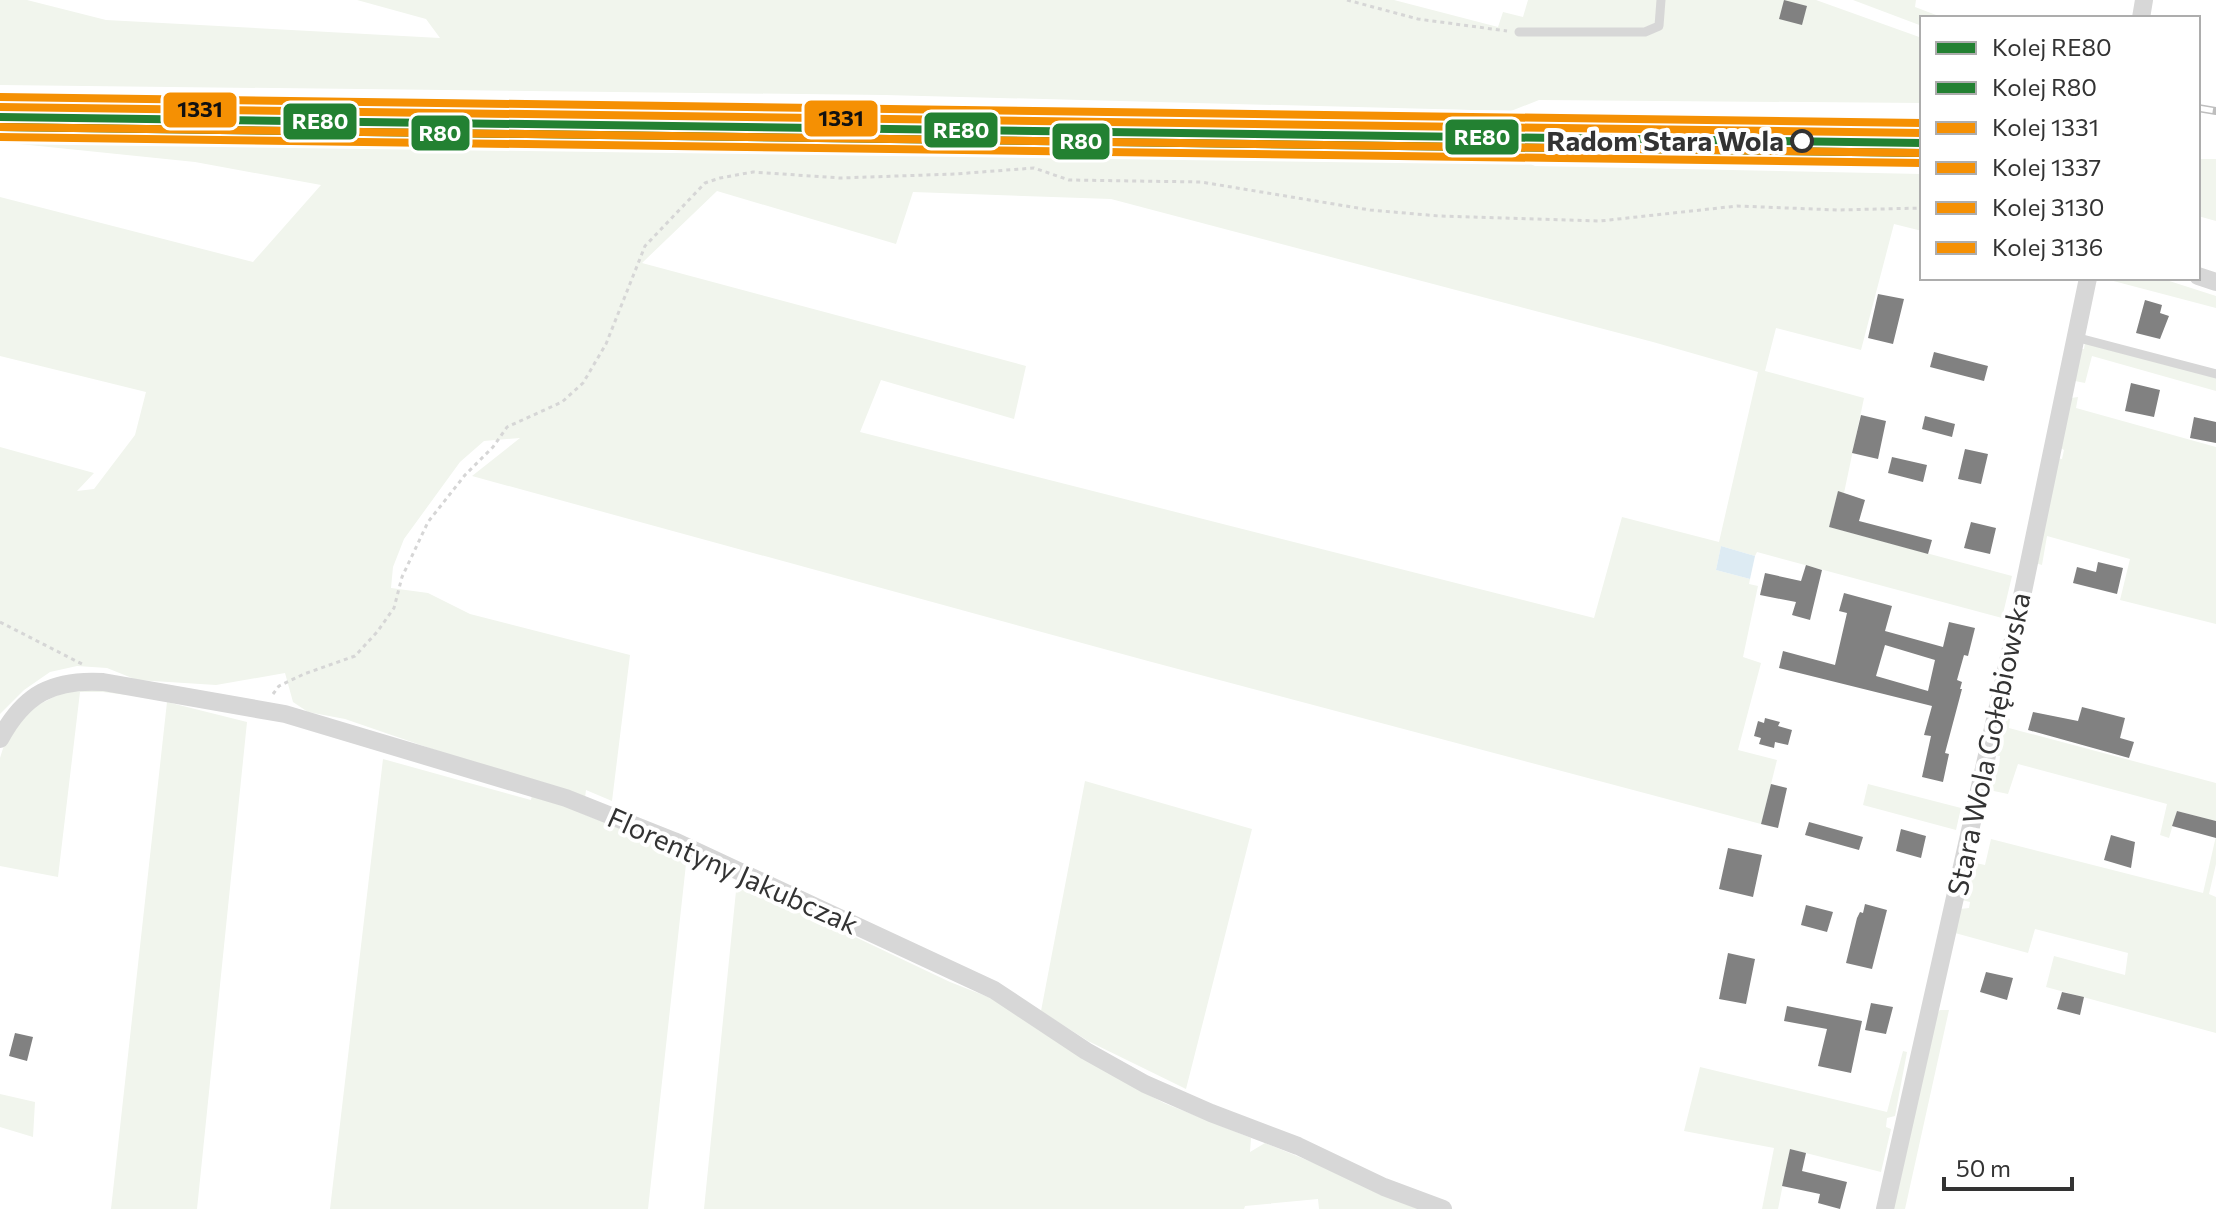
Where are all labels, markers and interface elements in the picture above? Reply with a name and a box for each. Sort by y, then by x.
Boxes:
legend [1920,16,2200,280]
text: Kolej RE80 [1992,32,2112,61]
text: Kolej R80 [1992,72,2097,101]
line badge: 1331 [162,91,238,129]
text: 1331 [177,95,223,122]
line badge: 1331 [803,99,879,138]
line badge: RE80 [282,102,358,141]
text: 1331 [818,104,864,131]
text: RE80 [292,107,348,134]
line badge: RE80 [923,111,999,149]
text: Kolej 1331 [1992,112,2099,141]
line badge: R80 [410,114,471,152]
text: RE80 [933,116,989,143]
line badge: RE80 [1444,118,1520,156]
text: R80 [419,119,461,146]
line badge: R80 [1051,122,1111,161]
text: RE80 [1454,123,1510,150]
place label: Radom Stara Wola [1546,123,1784,157]
text: R80 [1060,127,1102,154]
marker: Radom Stara Wola [1791,130,1813,152]
text: Kolej 1337 [1992,152,2101,181]
text: Kolej 3130 [1992,192,2104,221]
text: Kolej 3136 [1992,232,2103,261]
street label: Stara Wola Gołębiowska [1939,589,2037,898]
street label: Florentyny Jakubczak [603,800,864,941]
scale bar [1944,1141,2072,1191]
text: 50 m [1956,1153,2011,1182]

